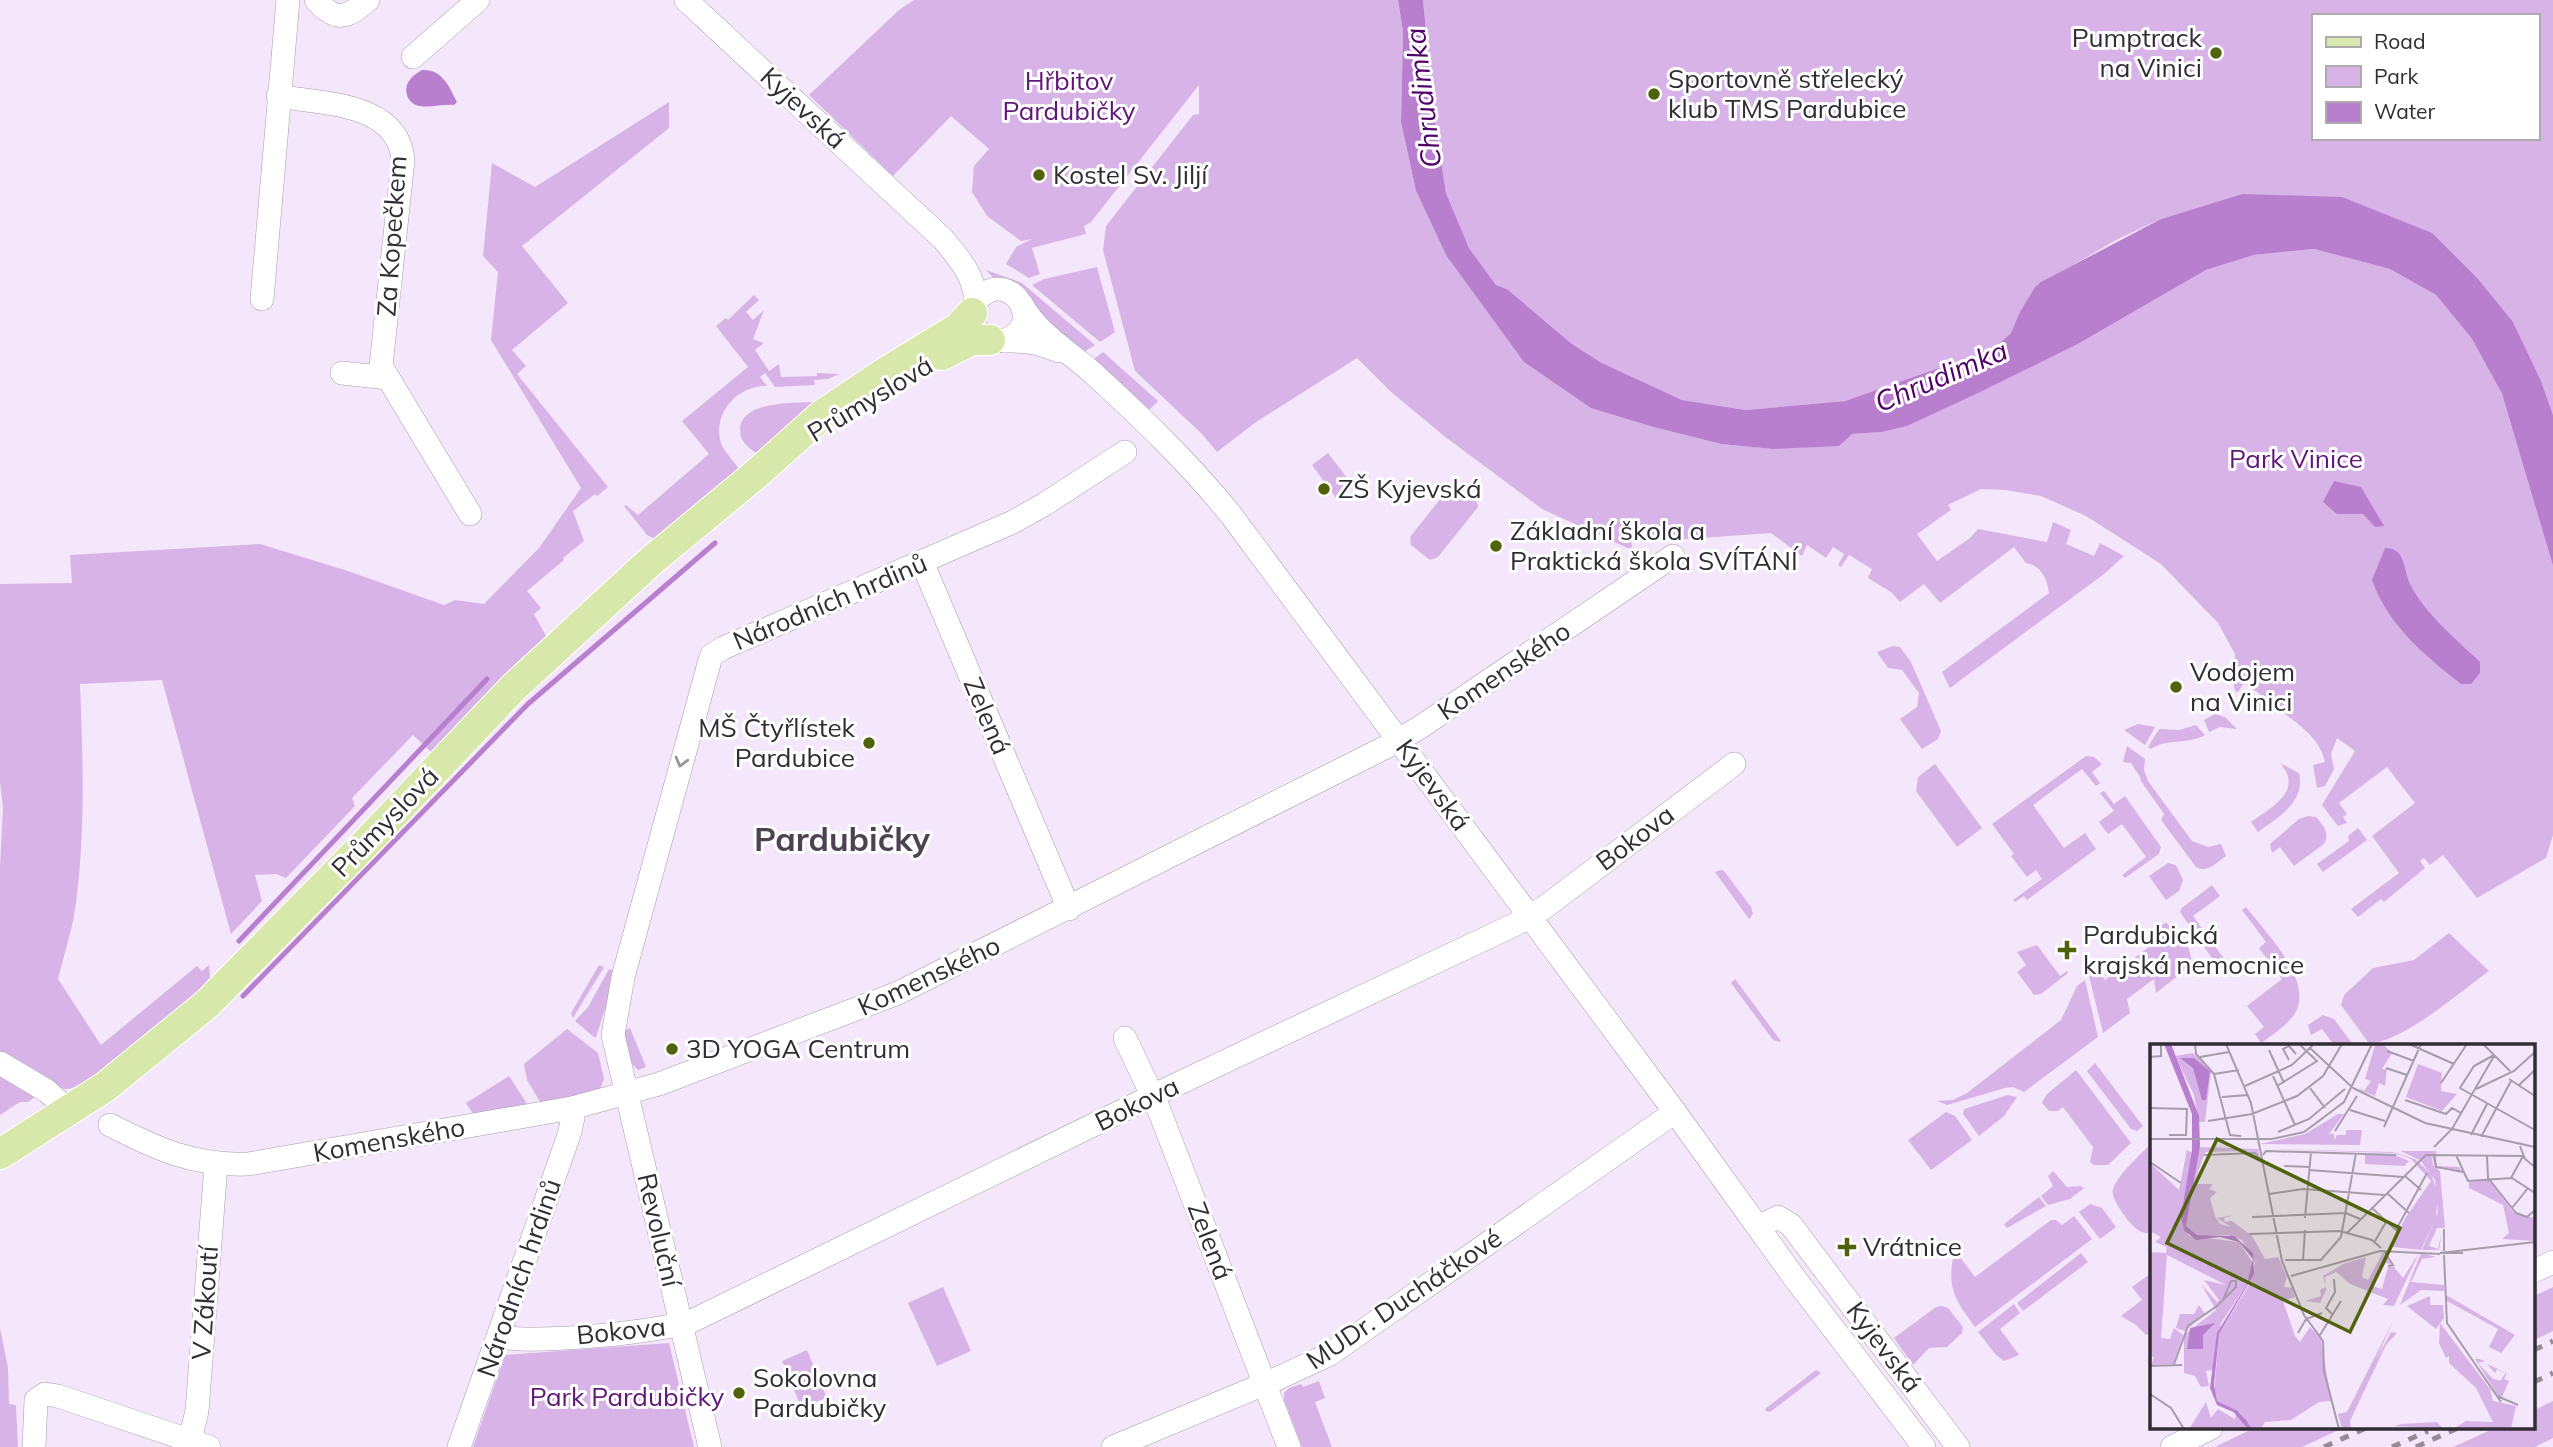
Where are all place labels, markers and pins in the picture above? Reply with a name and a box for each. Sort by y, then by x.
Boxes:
place label: Pumptrack na Vinici [2072,21,2203,84]
marker: Pumptrack na Vinici [2208,45,2224,61]
place label: Sportovně střelecký klub TMS Pardubice [1668,62,1906,125]
marker: Sportovně střelecký klub TMS Pardubice [1646,86,1662,102]
place label: Kostel Sv. Jiljí [1053,158,1209,191]
marker: Kostel Sv. Jiljí [1031,167,1047,183]
place label: ZŠ Kyjevská [1338,472,1482,505]
marker: ZŠ Kyjevská [1316,481,1332,497]
place label: Základní škola a Praktická škola SVÍTÁNÍ [1510,514,1799,577]
marker: Základní škola a Praktická škola SVÍTÁNÍ [1488,538,1504,554]
place label: Vodojem na Vinici [2190,655,2295,718]
marker: Vodojem na Vinici [2168,679,2184,695]
place label: MŠ Čtyřlístek Pardubice [698,711,856,774]
marker: MŠ Čtyřlístek Pardubice [861,735,877,751]
place label: Pardubická krajská nemocnice [2083,918,2304,981]
marker: Pardubická krajská nemocnice [2057,940,2077,960]
place label: 3D YOGA Centrum [686,1032,910,1065]
marker: 3D YOGA Centrum [664,1041,680,1057]
place label: Vrátnice [1863,1230,1962,1263]
marker: Vrátnice [1837,1237,1857,1257]
place label: Sokolovna Pardubičky [753,1361,886,1424]
marker: Sokolovna Pardubičky [731,1385,747,1401]

